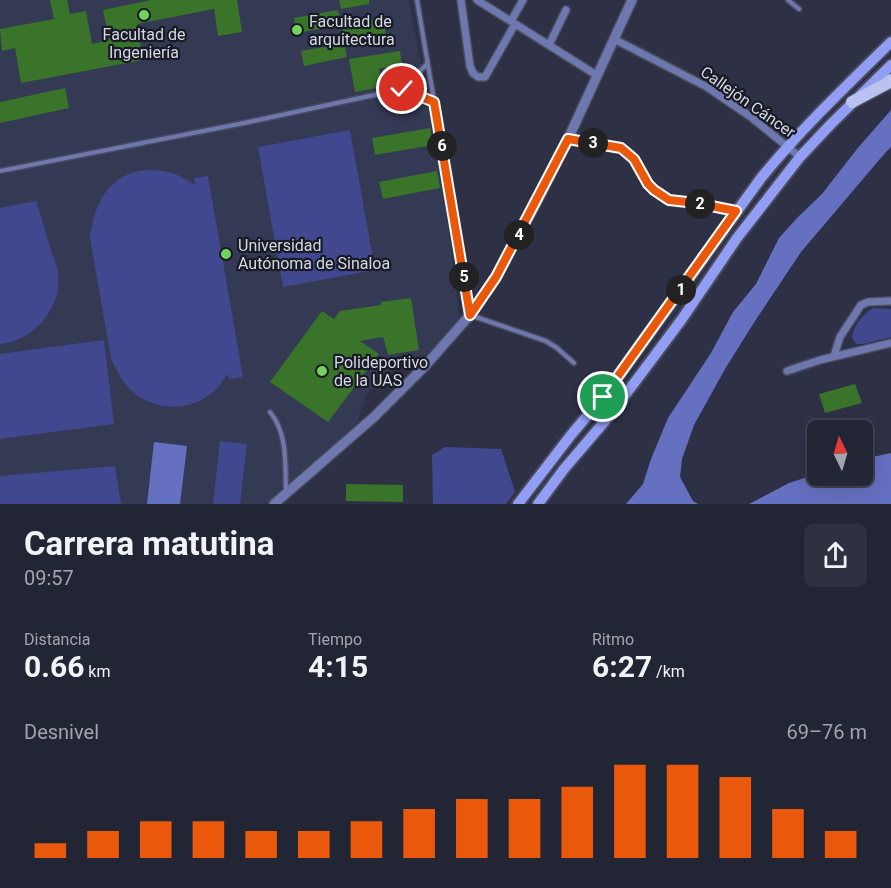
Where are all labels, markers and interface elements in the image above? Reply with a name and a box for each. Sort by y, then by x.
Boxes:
marker: Facultad de Ingeniería [137,8,151,22]
place label: Facultad de arquitectura [309,12,395,49]
marker: Facultad de arquitectura [290,23,304,37]
place label: Facultad de Ingeniería [103,25,185,62]
street label: Callejón Cáncer [697,62,800,142]
pin [376,63,427,114]
icon: check [385,72,418,105]
pin: 3 [578,128,608,158]
pin: 6 [427,131,457,161]
text: 3 [588,133,598,152]
text: 6 [437,136,447,155]
pin: 2 [685,189,715,219]
text: 2 [695,194,705,213]
pin: 4 [504,220,534,250]
text: 4 [514,225,524,244]
place label: Universidad Autónoma de Sinaloa [238,236,390,273]
marker: Universidad Autónoma de Sinaloa [219,247,233,261]
pin: 5 [449,262,479,292]
text: 5 [459,267,469,286]
pin: 1 [666,275,696,305]
text: 1 [676,280,686,299]
place label: Polideportivo de la UAS [334,353,428,390]
marker: Polideportivo de la UAS [315,364,329,378]
pin [577,371,628,422]
icon: arrive [586,380,619,413]
north arrow [807,420,873,486]
map controls [807,420,873,486]
text: Carrera matutina [24,524,274,563]
button: share [804,524,867,587]
text: 09:57 [24,566,74,590]
text: Distancia [24,630,90,649]
text: Tiempo [308,630,362,649]
text: Ritmo [592,630,634,649]
text: 0.66 [24,649,84,684]
text: 4:15 [308,649,368,684]
text: 6:27 [592,649,652,684]
text: km [84,662,110,681]
text: /km [652,662,685,681]
text: Desnivel [24,720,99,744]
text: 69–76 m [786,720,867,744]

